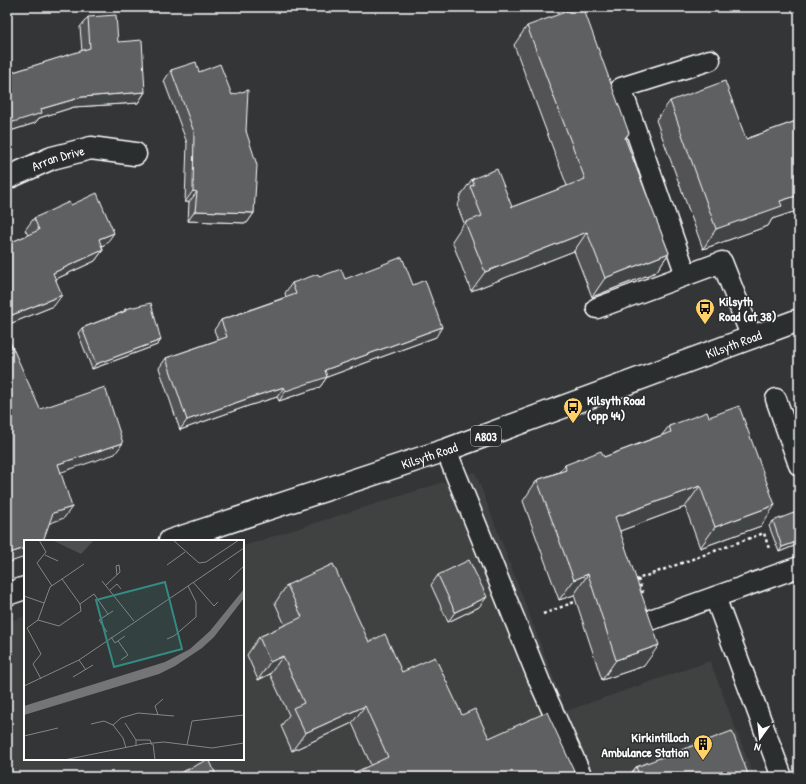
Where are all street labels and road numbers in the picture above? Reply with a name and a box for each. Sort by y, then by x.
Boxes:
street label: Arran Drive [29,141,86,175]
street label: Kilsyth Road [703,326,764,363]
road number: A803 [471,426,501,446]
street label: Kilsyth Road [399,438,460,473]

